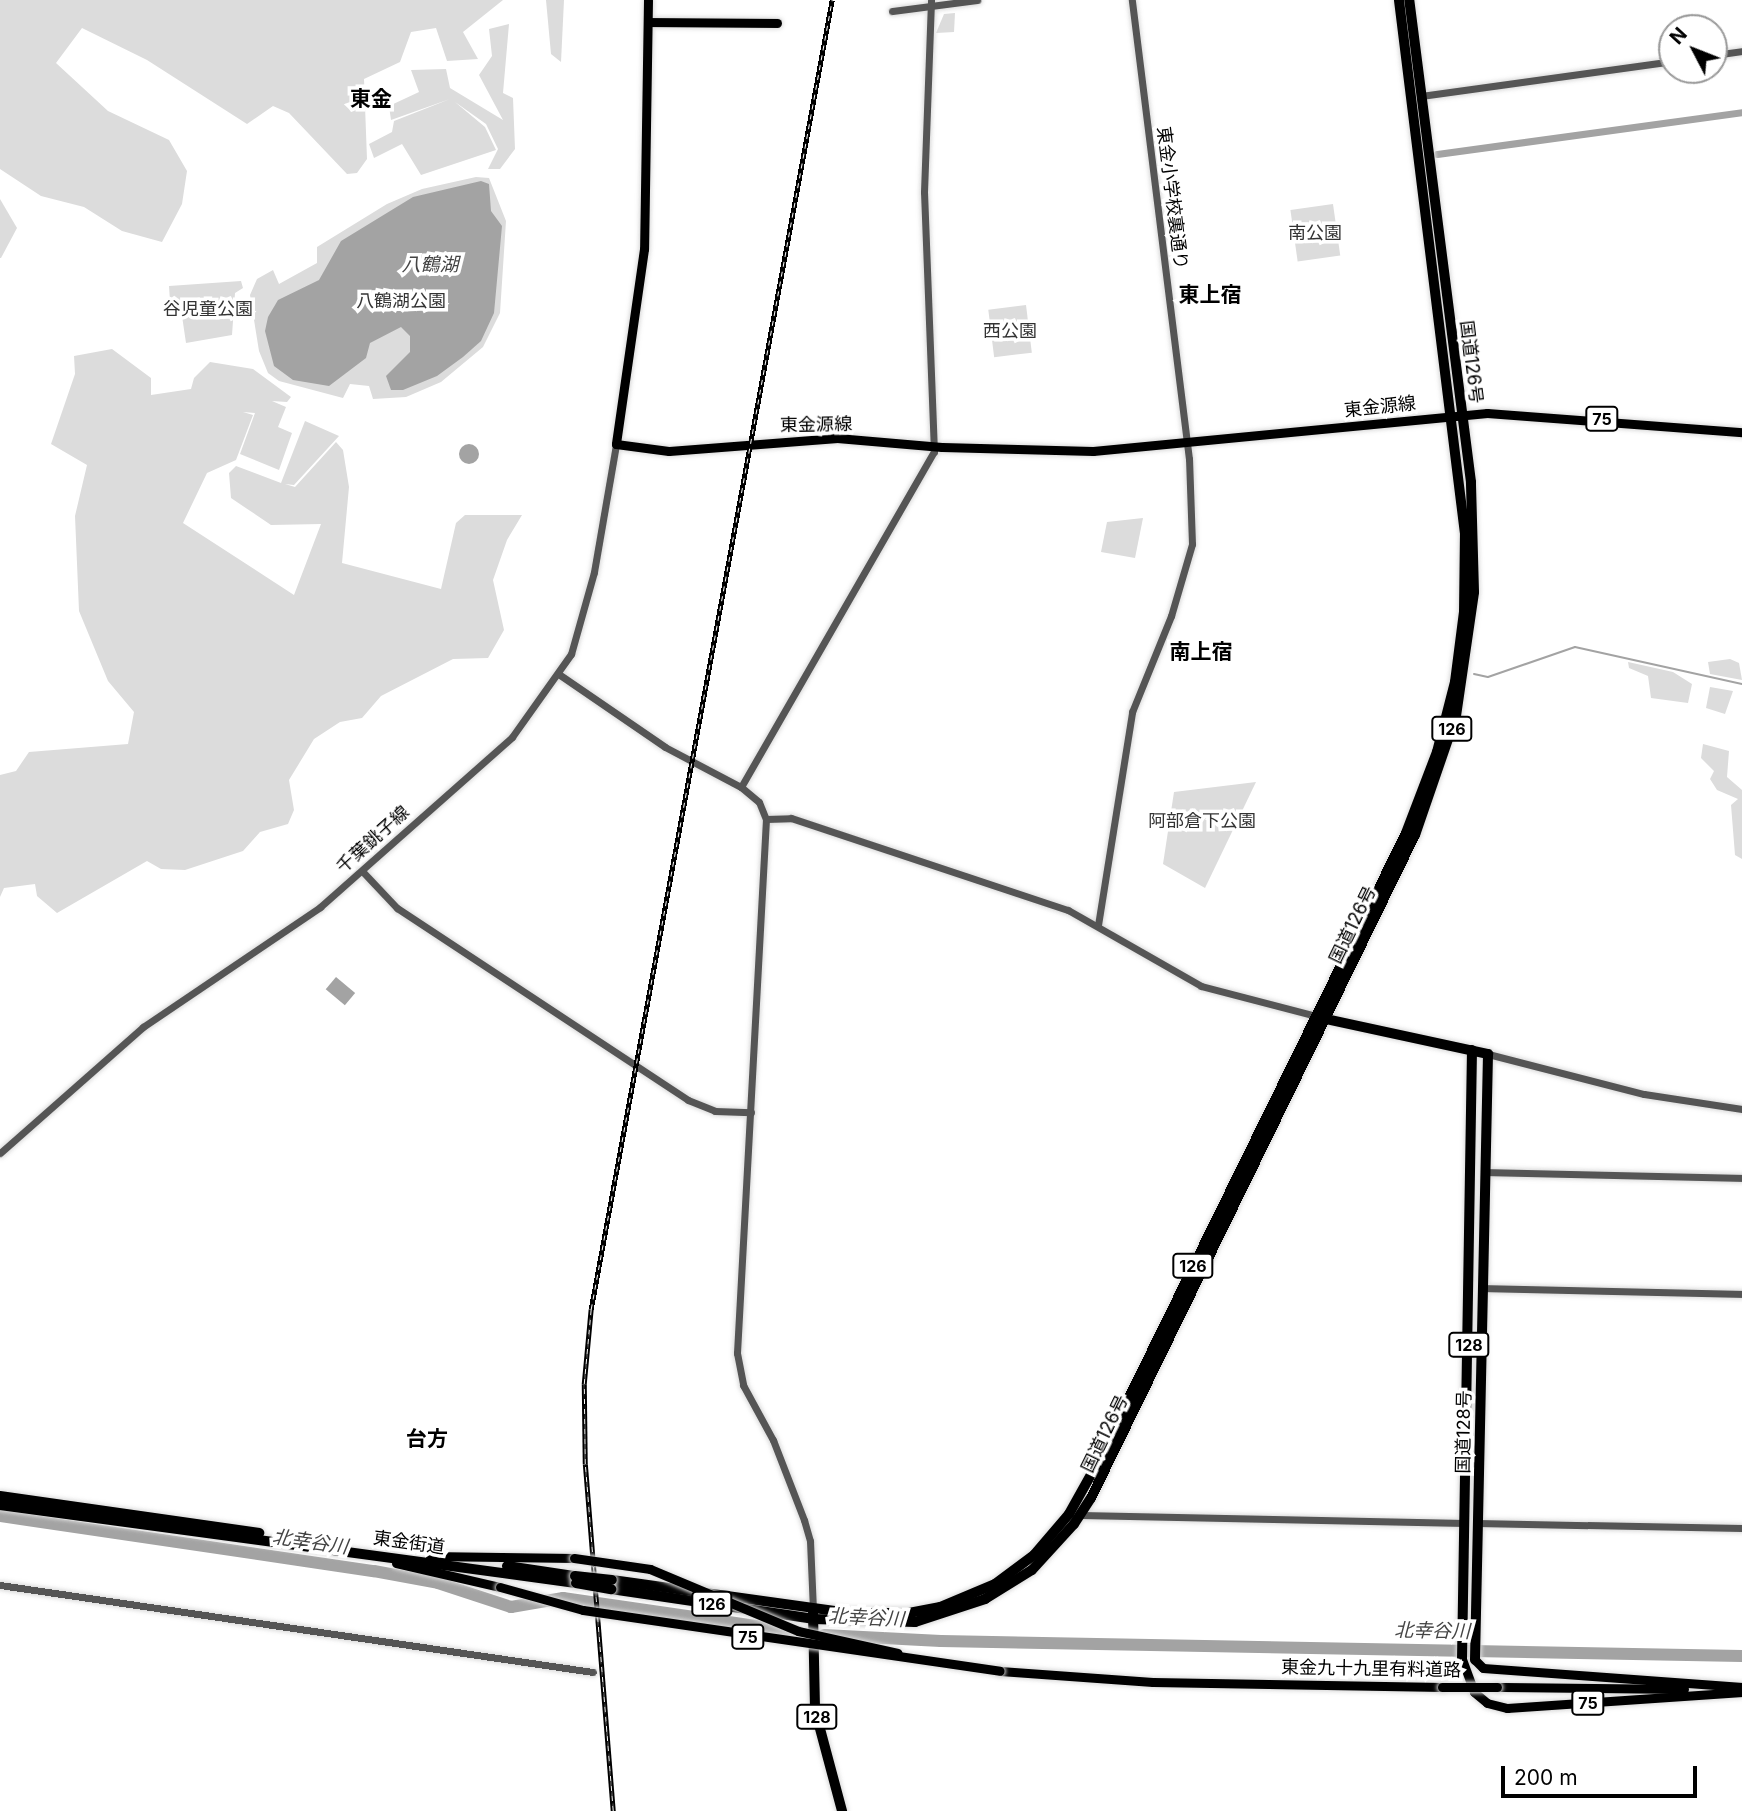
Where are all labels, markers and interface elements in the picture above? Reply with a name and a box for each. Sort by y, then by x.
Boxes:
north arrow [1658,14,1728,84]
text: N [1665,23,1692,49]
district label: 東金 [350,86,392,112]
street label: 東金小学校裏通り [1153,125,1191,271]
park label: 南公園 [1288,222,1342,244]
water label: 八鶴湖 [402,254,458,276]
district label: 東上宿 [1179,282,1241,308]
park label: 八鶴湖公園 [356,290,446,312]
park label: 谷児童公園 [163,298,253,320]
street label: 国道126号 [1455,319,1487,405]
park label: 西公園 [983,320,1037,342]
street label: 東金源線 [1343,392,1417,422]
road number: 75 [1584,406,1620,432]
street label: 東金源線 [780,414,852,436]
district label: 南上宿 [1170,639,1232,665]
road number: 126 [1431,716,1473,742]
street label: 千葉銚子線 [332,802,414,878]
park label: 阿部倉下公園 [1148,810,1256,832]
street label: 国道126号 [1325,883,1381,967]
road number: 126 [1172,1254,1214,1278]
road number: 128 [1448,1332,1490,1358]
street label: 国道128号 [1452,1390,1476,1474]
street label: 国道126号 [1077,1392,1133,1476]
district label: 台方 [406,1426,448,1452]
water label: 北幸谷川 [271,1525,349,1559]
street label: 東金街道 [372,1527,446,1559]
road number: 126 [691,1592,733,1616]
water label: 北幸谷川 [827,1605,905,1631]
water label: 北幸谷川 [1394,1619,1470,1643]
road number: 75 [730,1624,766,1650]
street label: 東金九十九里有料道路 [1281,1657,1461,1681]
road number: 75 [1570,1690,1606,1716]
road number: 128 [796,1704,838,1730]
scale bar [1504,1752,1700,1796]
text: 200 m [1514,1765,1578,1790]

